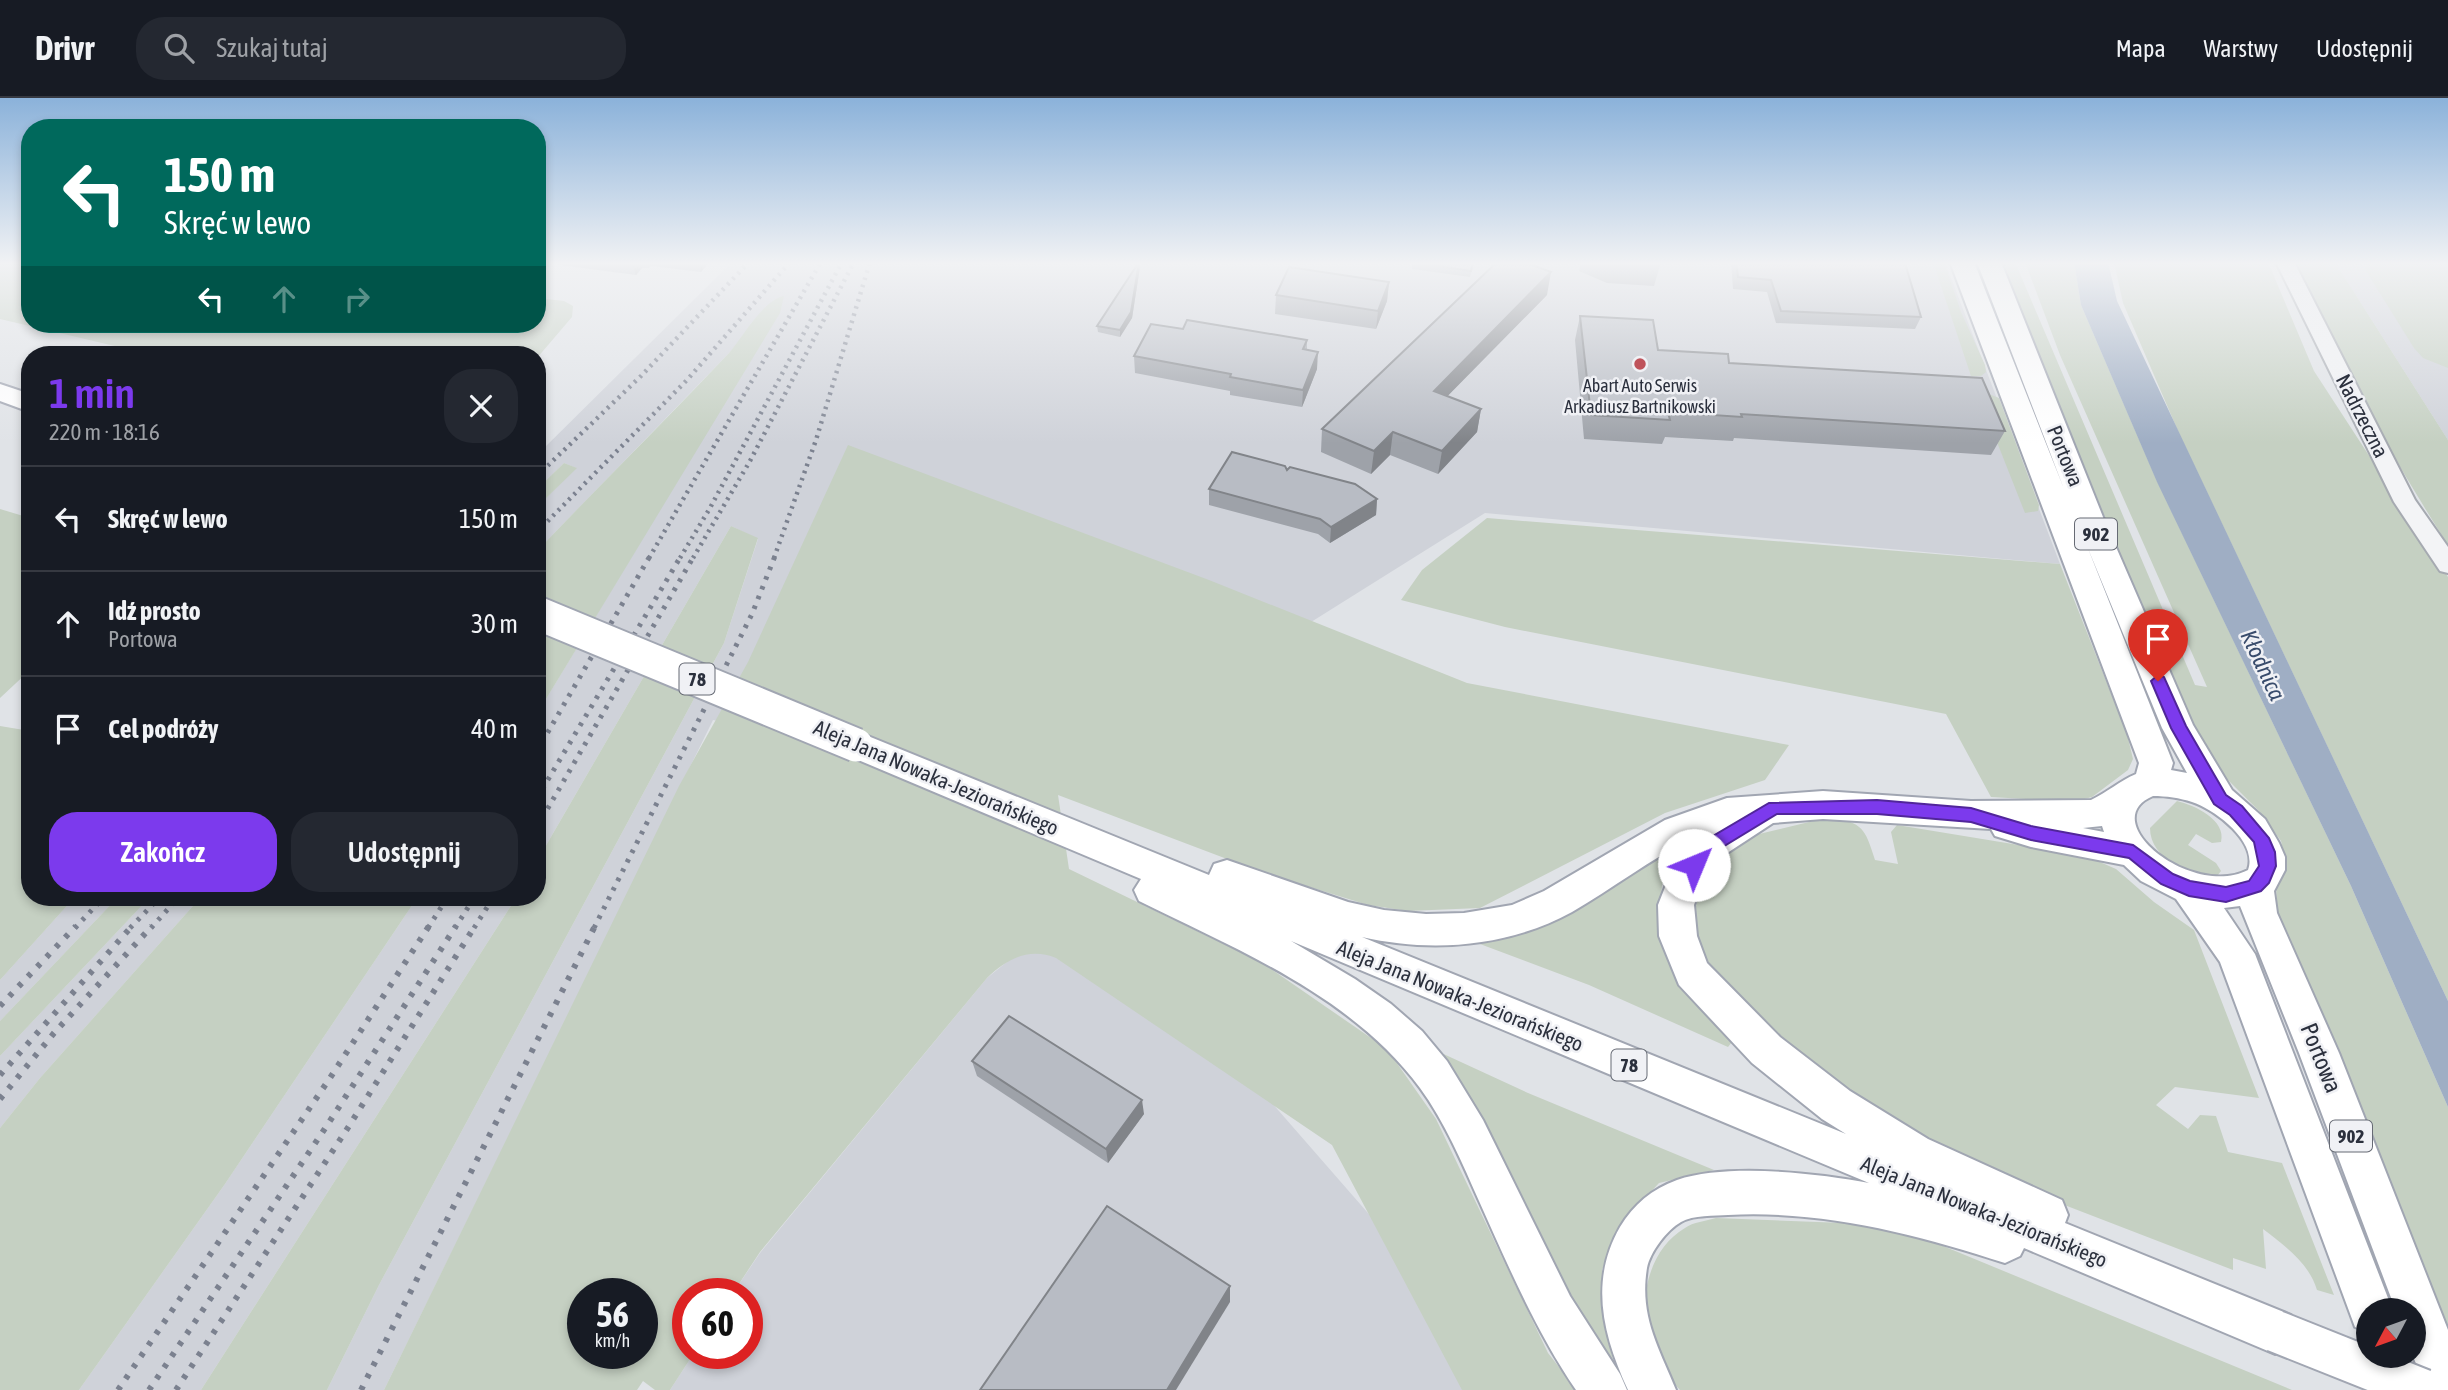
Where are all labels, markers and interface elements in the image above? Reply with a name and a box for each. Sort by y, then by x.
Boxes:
search box [136,17,626,80]
text: Drivr [35,29,94,67]
icon: search [160,29,198,67]
text: Szukaj tutaj [216,33,328,63]
text: Mapa [2116,35,2166,62]
text: Warstwy [2204,35,2278,62]
text: Udostępnij [2316,35,2413,62]
text: 150 m [164,146,275,202]
icon: left [49,147,140,238]
text: Skręć w lewo [164,204,311,241]
icon: left [192,280,230,318]
icon: ahead [265,280,303,318]
icon: right [338,280,376,318]
marker: Abart Auto Serwis Arkadiusz Bartnikowski [1632,356,1648,372]
text: 1 min [49,369,135,417]
button: close [444,369,518,443]
street label: Nadrzeczna [2332,370,2394,461]
place label: Abart Auto Serwis Arkadiusz Bartnikowski [1564,375,1716,417]
text: 220 m · 18:16 [49,419,160,445]
street label: Portowa [2043,422,2089,490]
icon: left [49,500,87,538]
text: Skręć w lewo [108,504,228,534]
text: 150 m [459,504,518,534]
road number: 902 [2075,518,2117,550]
text: Idź prosto [108,596,201,626]
icon: ahead [49,605,87,643]
text: 30 m [471,609,518,639]
pin [2128,609,2188,681]
icon: arrive [2139,620,2177,658]
text: Portowa [108,626,178,652]
water label: Kłodnica [2235,626,2291,704]
road number: 78 [680,664,714,694]
icon: arrive [49,710,87,748]
text: Cel podróży [108,714,219,744]
text: 40 m [471,714,518,744]
street label: Aleja Jana Nowaka-Jeziorańskiego [810,715,1062,840]
button: Zakończ [49,812,277,892]
button: Udostępnij [291,812,518,892]
position arrow [1657,828,1731,902]
street label: Aleja Jana Nowaka-Jeziorańskiego [1334,935,1587,1056]
street label: Portowa [2295,1019,2348,1097]
road number: 78 [1612,1049,1646,1080]
road number: 902 [2330,1120,2372,1152]
street label: Aleja Jana Nowaka-Jeziorańskiego [1858,1151,2111,1272]
speed limit sign: 60 [672,1278,763,1369]
text: 56 [596,1294,629,1334]
north arrow [2356,1298,2426,1368]
map controls [2356,1298,2426,1368]
text: km/h [595,1330,630,1351]

